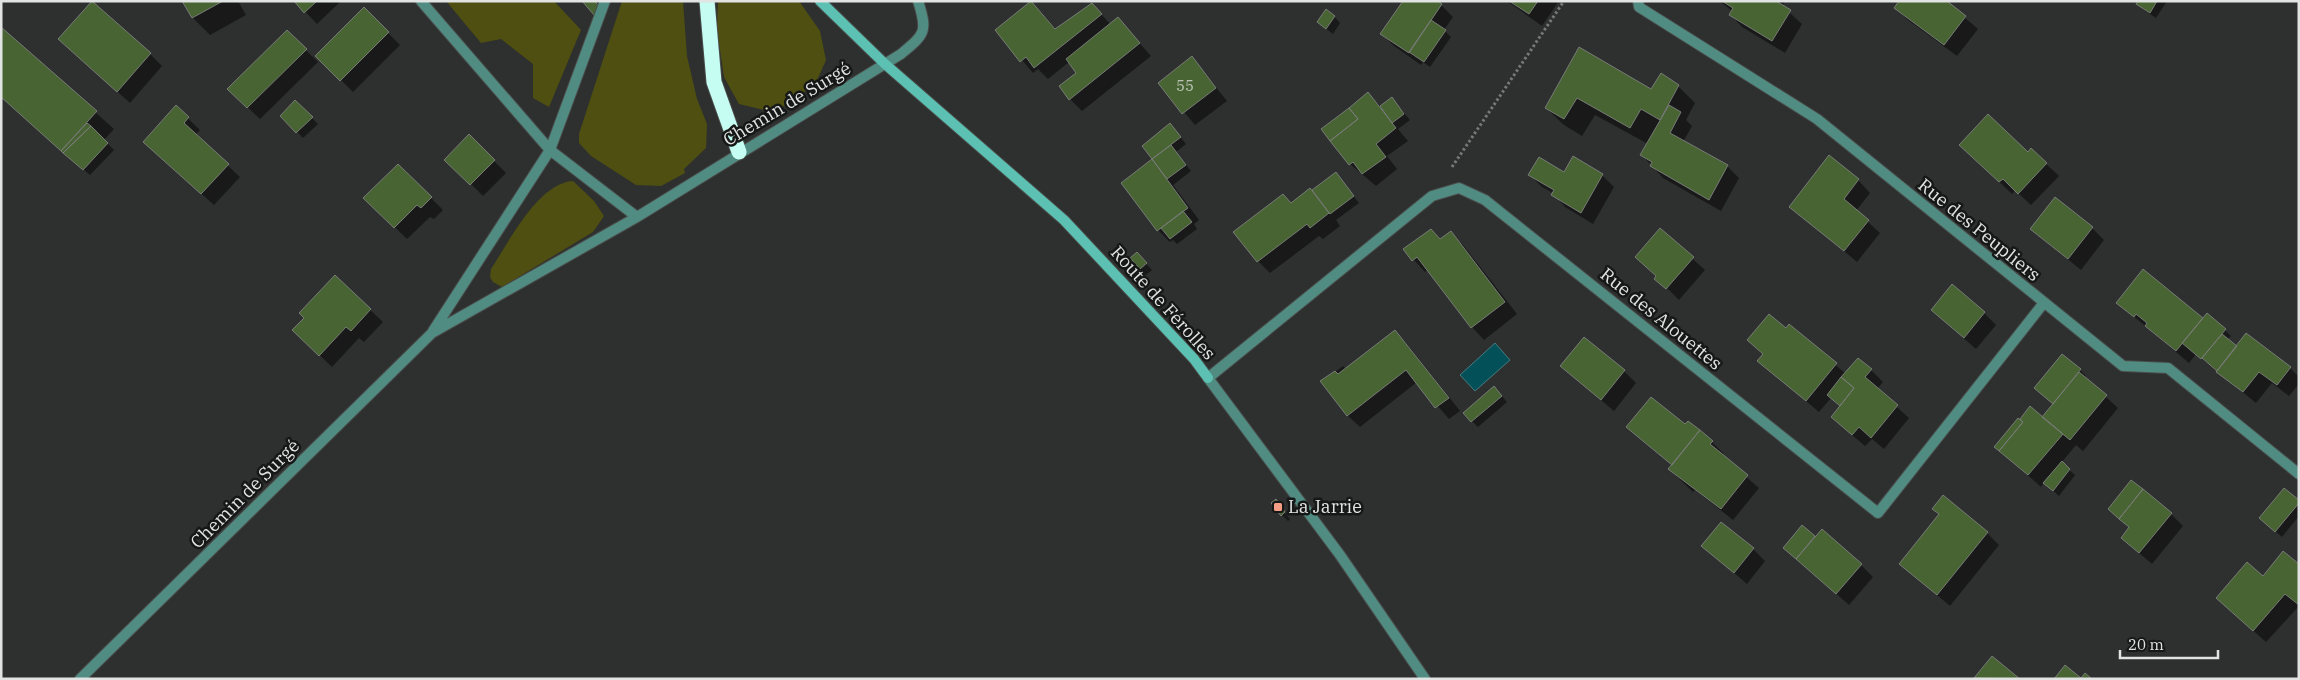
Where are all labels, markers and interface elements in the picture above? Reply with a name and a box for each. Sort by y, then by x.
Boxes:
street label: Chemin de Surgé [719,56,855,151]
house number: 55 [1176,76,1194,95]
street label: Rue des Peupliers [1914,173,2045,286]
street label: Route de Férolles [1106,241,1221,364]
street label: Rue des Alouettes [1596,262,1727,375]
street label: Chemin de Surgé [185,434,304,553]
place label: La Jarrie [1288,495,1362,518]
marker: La Jarrie [1272,501,1284,513]
scale bar [2120,628,2218,660]
text: 20 m [2128,635,2164,654]

